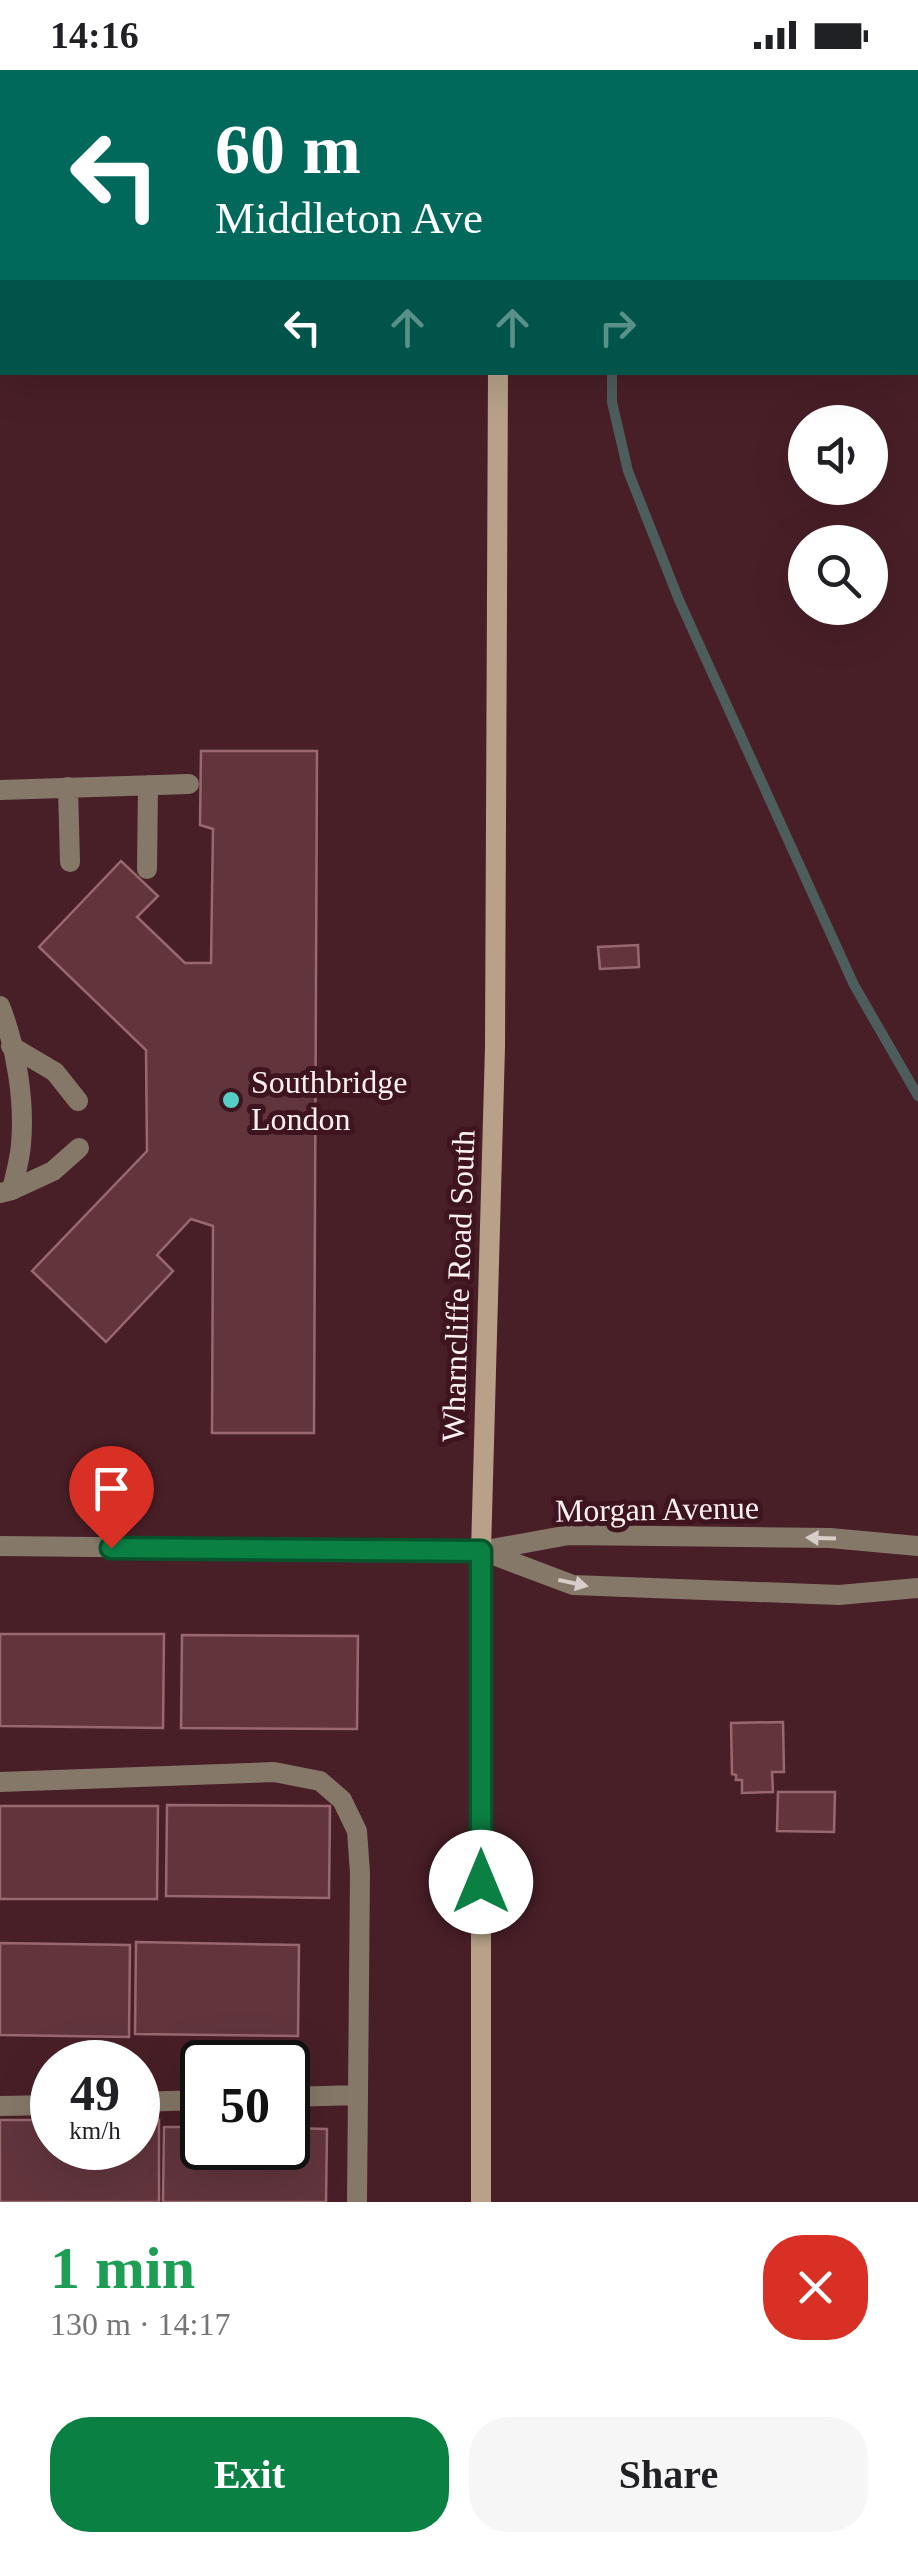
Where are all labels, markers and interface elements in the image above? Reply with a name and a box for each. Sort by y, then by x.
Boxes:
text: 14:16 [50,14,139,56]
icon: left [50,110,180,240]
text: 60 m [215,111,361,188]
text: Middleton Ave [215,193,483,243]
icon: left [275,300,330,355]
icon: ahead [380,300,435,355]
icon: ahead [485,300,540,355]
icon: right [590,300,645,355]
map controls [788,405,888,625]
button: sound [788,405,888,505]
button: search [788,525,888,625]
place label: Southbridge London [251,1064,407,1137]
marker: Southbridge London [220,1089,242,1111]
street label: Wharncliffe Road South [435,1129,481,1443]
pin [69,1446,154,1549]
icon: arrive [84,1461,139,1516]
street label: Morgan Avenue [555,1489,759,1529]
one-way arrow [805,1530,837,1546]
one-way arrow [558,1575,589,1591]
position arrow [429,1830,533,1934]
speed limit sign: 50 [180,2040,310,2170]
text: 49 [70,2065,120,2121]
text: km/h [69,2117,121,2144]
text: 1 min [50,2235,195,2301]
button: close [763,2235,868,2340]
text: 130 m · 14:17 [50,2306,230,2342]
button: Exit [50,2417,449,2532]
button: Share [469,2417,868,2532]

